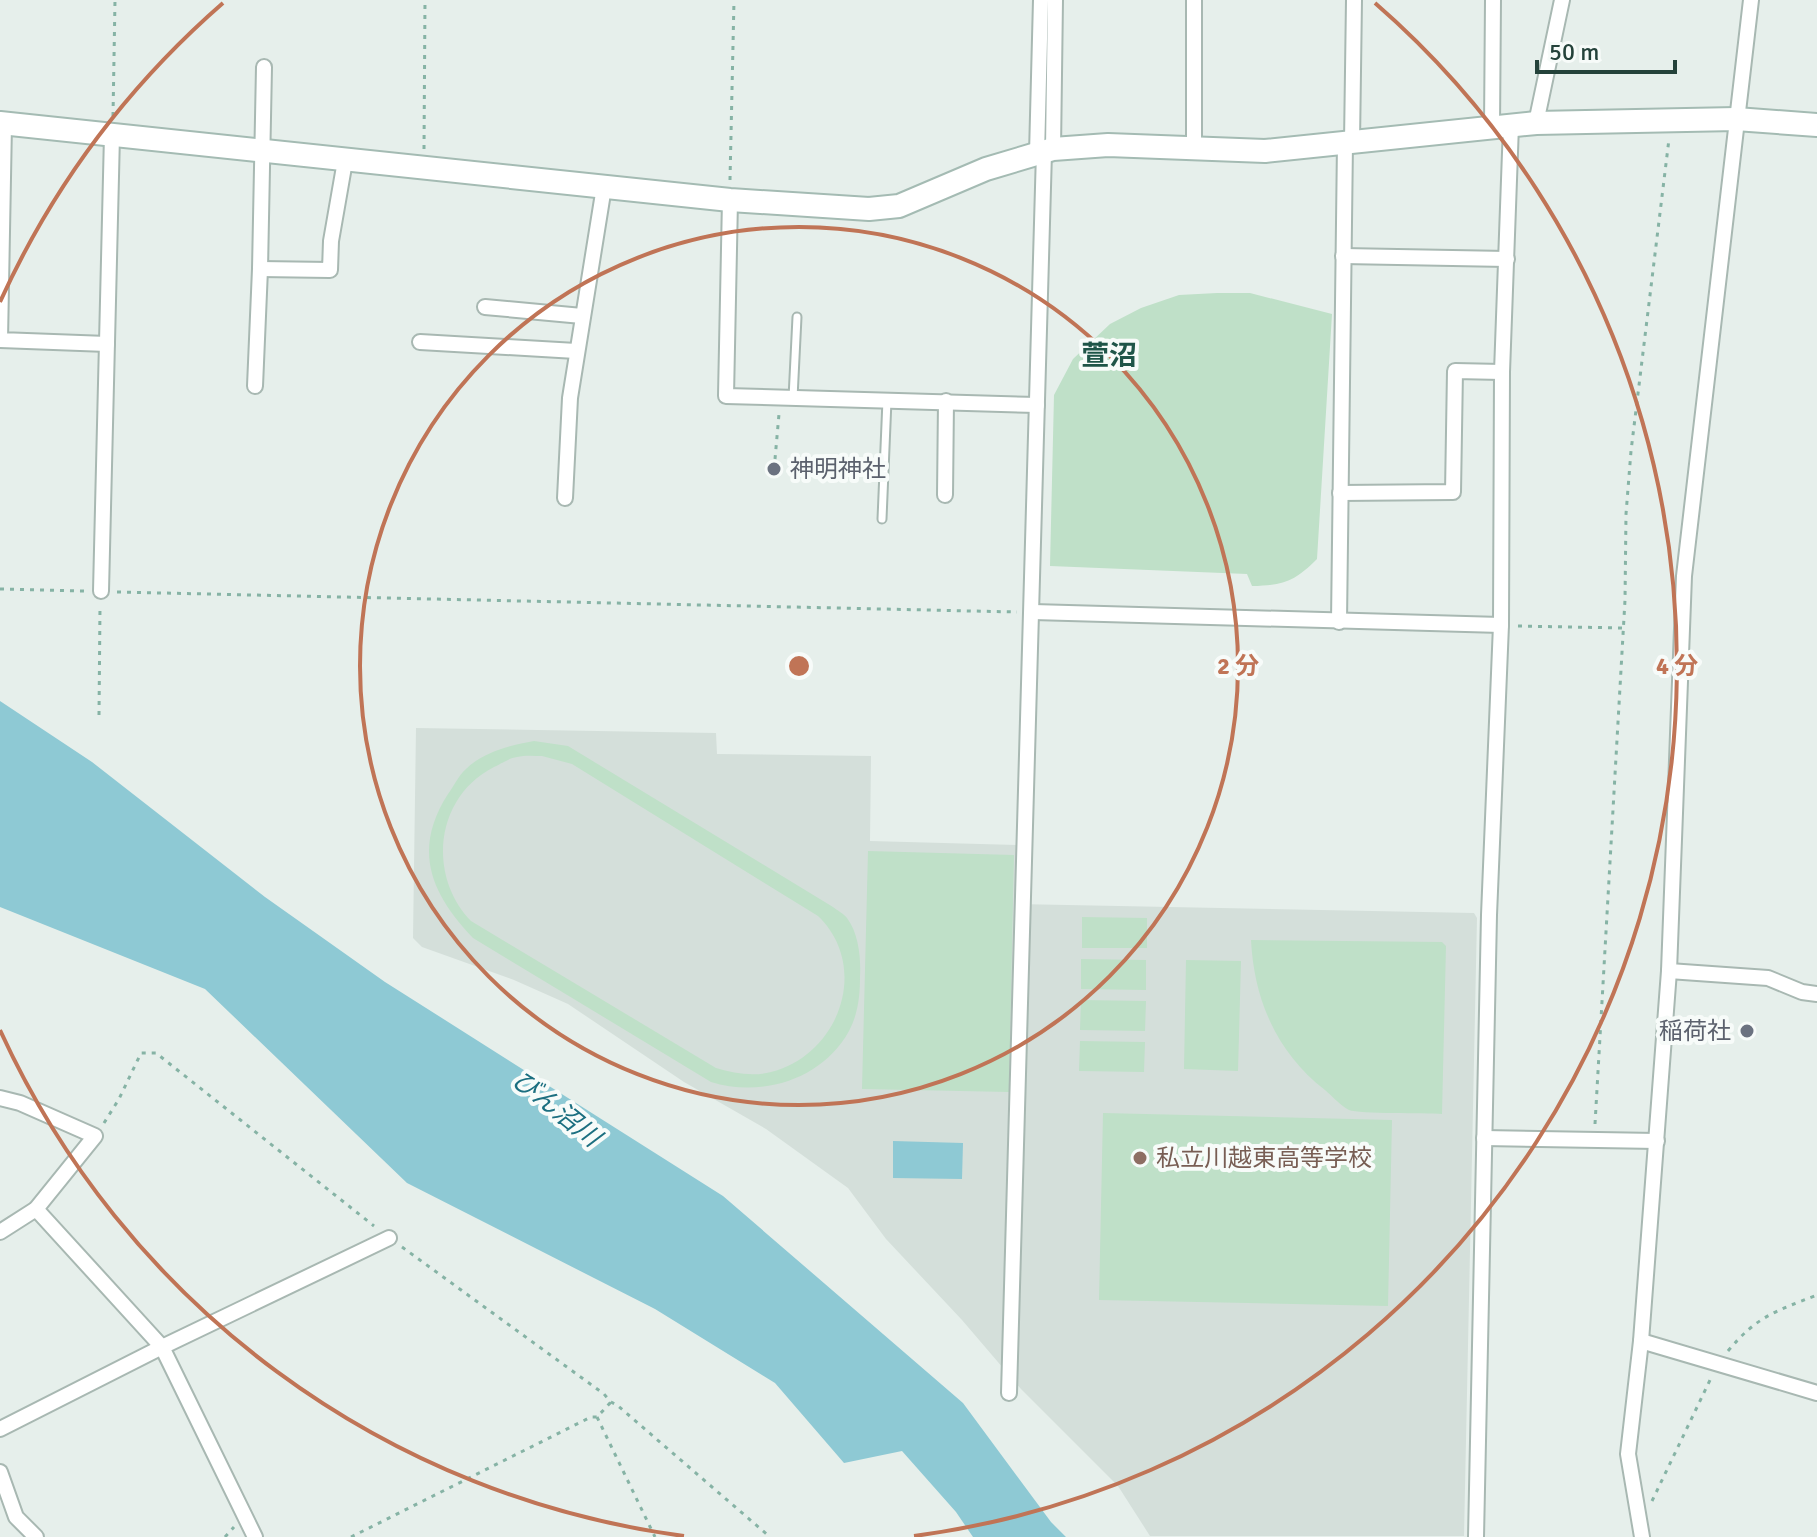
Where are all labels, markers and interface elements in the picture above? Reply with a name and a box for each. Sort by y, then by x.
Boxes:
scale bar [1537,24,1675,74]
text: 50 m [1549,37,1599,67]
district label: 萱沼 [1081,339,1137,373]
place label: 神明神社 [790,454,886,484]
marker: 神明神社 [765,460,783,478]
text: 2 分 [1217,651,1259,681]
text: 4 分 [1656,651,1698,681]
centre of rings [785,652,813,680]
place label: 稲荷社 [1659,1016,1731,1046]
marker: 稲荷社 [1738,1022,1756,1040]
water label: びん沼川 [506,1064,609,1156]
place label: 私立川越東高等学校 [1156,1143,1372,1173]
marker: 私立川越東高等学校 [1131,1149,1149,1167]

